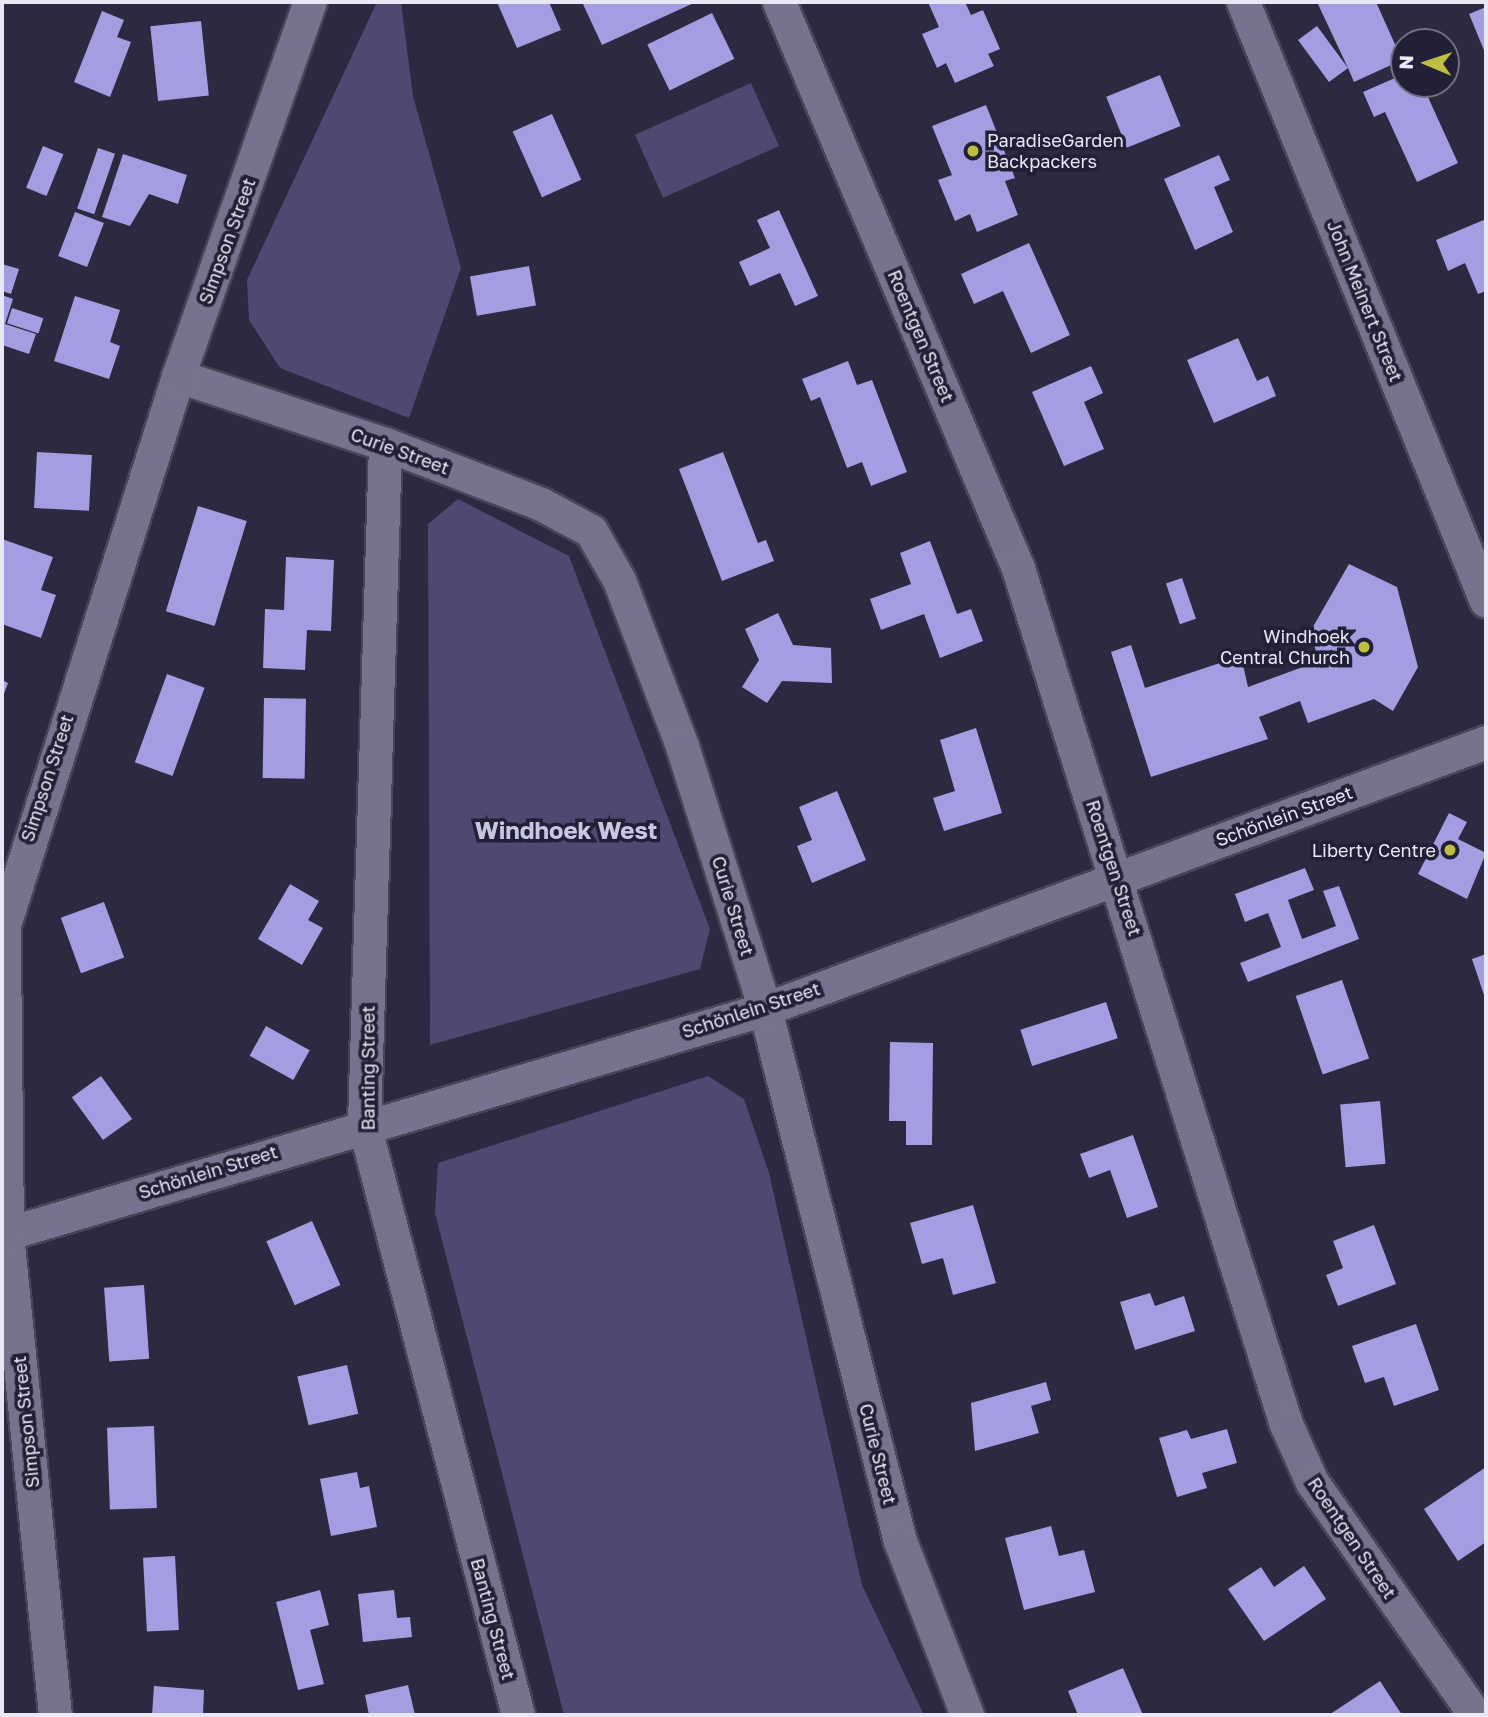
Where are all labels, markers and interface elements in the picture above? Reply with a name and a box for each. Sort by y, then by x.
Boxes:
north arrow [1390,28,1460,98]
text: N [1394,55,1417,70]
place label: ParadiseGarden Backpackers [987,130,1124,172]
marker: ParadiseGarden Backpackers [965,143,981,159]
street label: Simpson Street [194,175,260,307]
street label: John Meinert Street [1323,217,1407,385]
street label: Roentgen Street [883,267,959,405]
street label: Curie Street [348,423,452,479]
place label: Windhoek Central Church [1220,626,1350,668]
marker: Windhoek Central Church [1356,639,1372,655]
street label: Simpson Street [16,712,78,844]
street label: Schönlein Street [1213,781,1355,851]
street label: Roentgen Street [1082,797,1146,939]
district label: Windhoek West [475,816,657,844]
place label: Liberty Centre [1312,839,1436,861]
marker: Liberty Centre [1442,842,1458,858]
street label: Curie Street [708,853,758,959]
street label: Schönlein Street [679,977,823,1043]
street label: Banting Street [357,1005,379,1131]
street label: Schönlein Street [136,1141,280,1203]
street label: Simpson Street [8,1355,44,1489]
street label: Curie Street [855,1401,901,1507]
street label: Roentgen Street [1303,1473,1401,1603]
street label: Banting Street [466,1556,520,1682]

